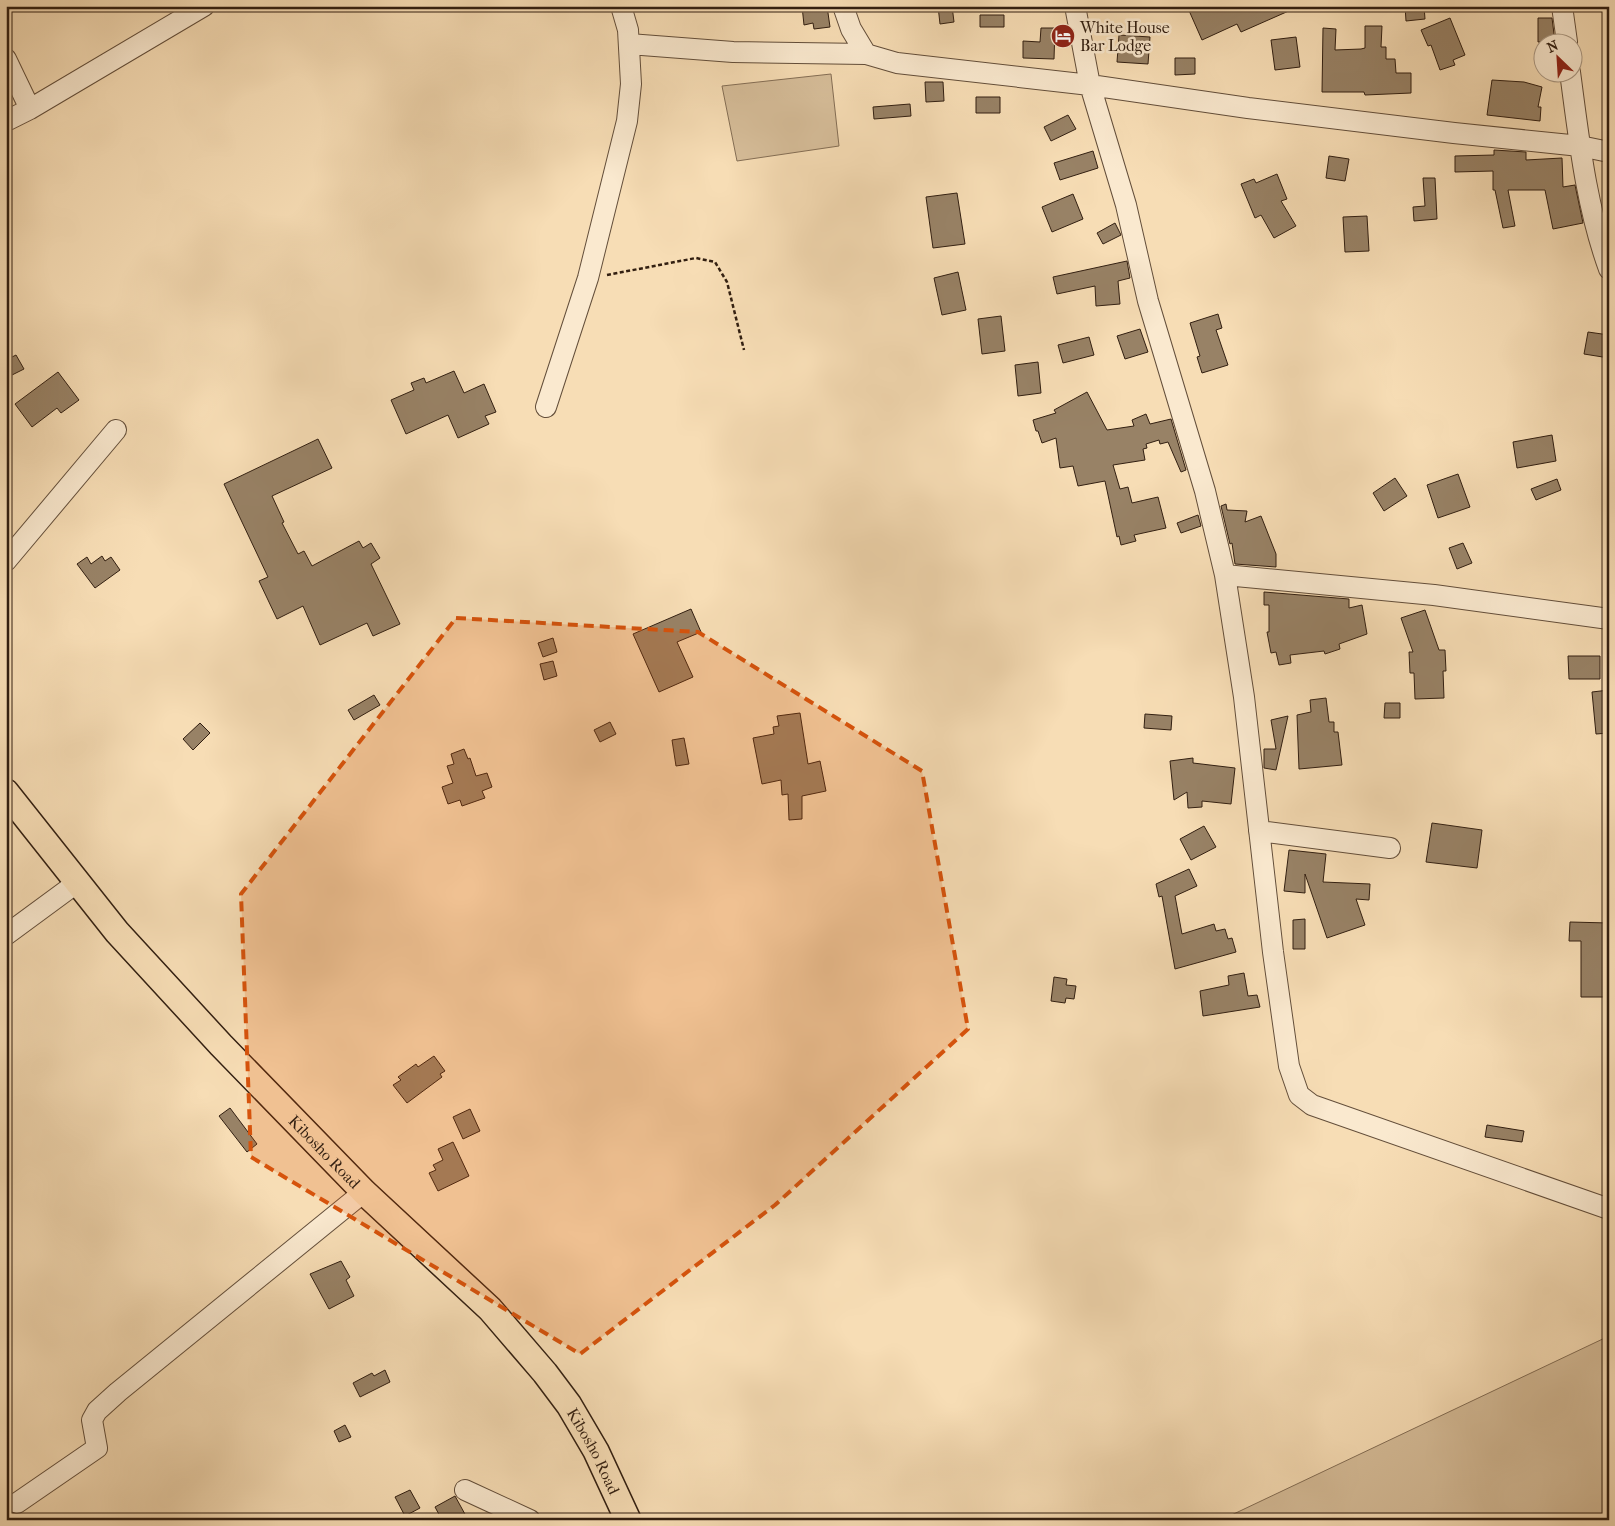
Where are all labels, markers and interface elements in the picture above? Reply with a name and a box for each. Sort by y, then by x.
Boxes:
place label: White House Bar Lodge [1079,18,1170,55]
hotel icon: White House Bar Lodge [1050,23,1076,49]
north arrow [1532,32,1582,82]
text: N [1544,37,1561,57]
street label: Kibosho Road [285,1111,365,1192]
street label: Kibosho Road [563,1404,624,1497]

